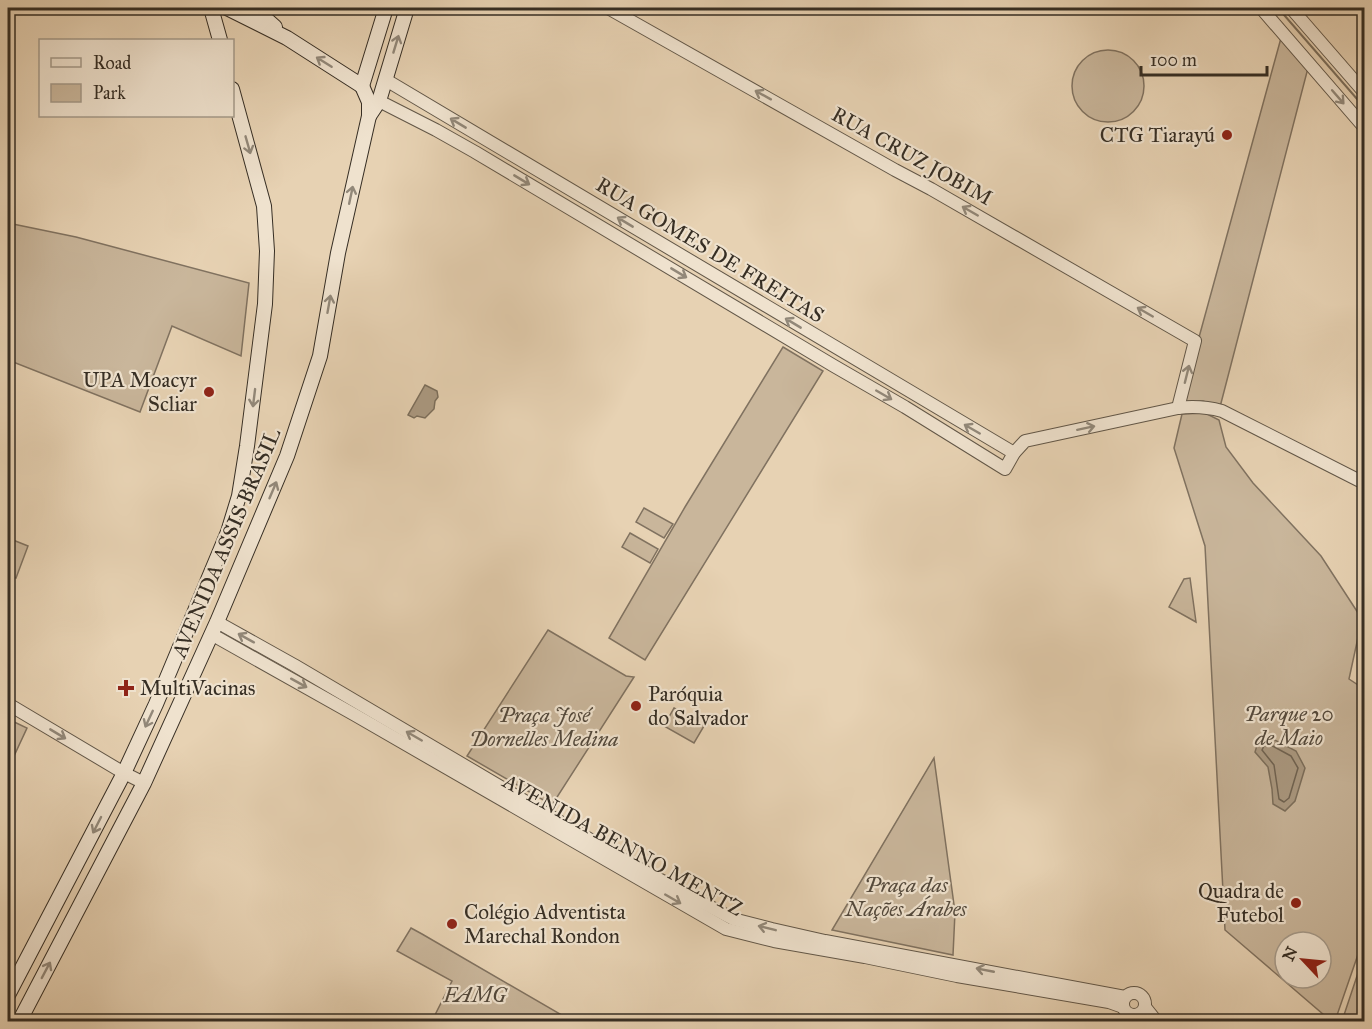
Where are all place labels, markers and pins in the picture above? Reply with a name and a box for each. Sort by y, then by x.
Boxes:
place label: CTG Tiarayú [1100,122,1215,148]
marker: CTG Tiarayú [1220,128,1234,142]
place label: UPA Moacyr Scliar [83,367,197,417]
marker: UPA Moacyr Scliar [202,385,216,399]
place label: MultiVacinas [140,675,255,701]
marker: MultiVacinas [117,679,135,697]
place label: Paróquia do Salvador [648,681,748,731]
marker: Paróquia do Salvador [629,699,643,713]
place label: Quadra de Futebol [1198,878,1284,928]
marker: Quadra de Futebol [1289,896,1303,910]
place label: Colégio Adventista Marechal Rondon [464,899,626,949]
marker: Colégio Adventista Marechal Rondon [445,917,459,931]

